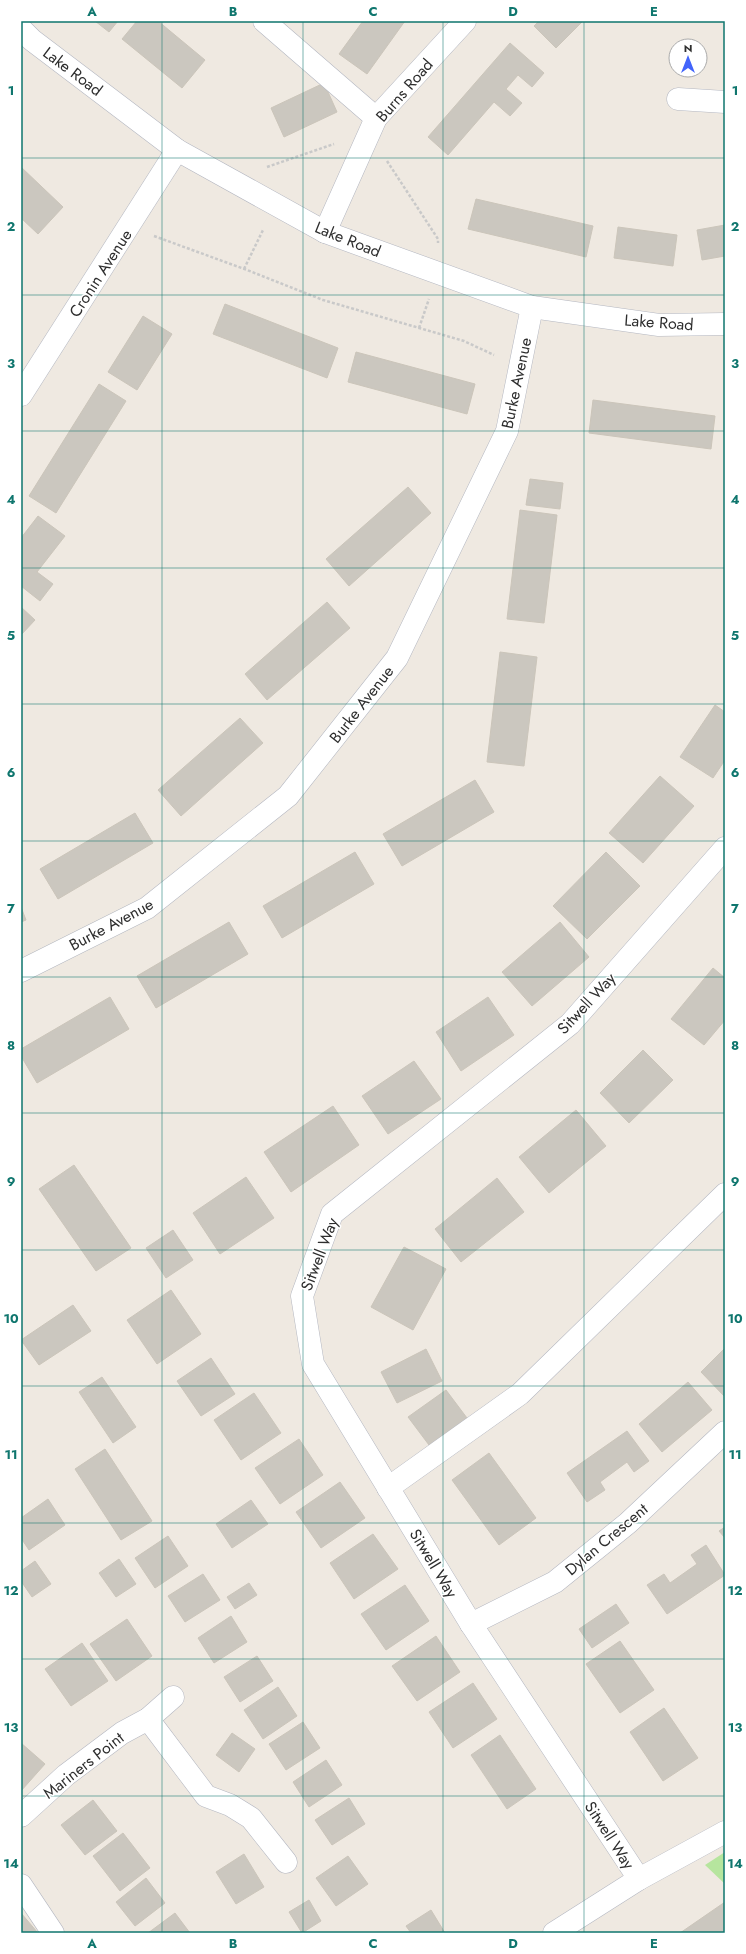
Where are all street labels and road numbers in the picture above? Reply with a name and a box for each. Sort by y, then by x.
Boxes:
street label: Lake Road [38,41,107,101]
street label: Burns Road [370,54,438,127]
street label: Lake Road [311,216,384,263]
street label: Cronin Avenue [63,225,137,322]
street label: Lake Road [624,309,694,336]
street label: Burke Avenue [496,335,537,431]
street label: Burke Avenue [324,661,399,748]
street label: Burke Avenue [65,893,157,956]
street label: Sitwell Way [552,967,622,1039]
street label: Sitwell Way [295,1213,344,1294]
street label: Dylan Crescent [560,1498,653,1581]
street label: Sitwell Way [404,1524,464,1603]
street label: Mariners Point [38,1726,129,1804]
street label: Sitwell Way [579,1797,641,1874]

